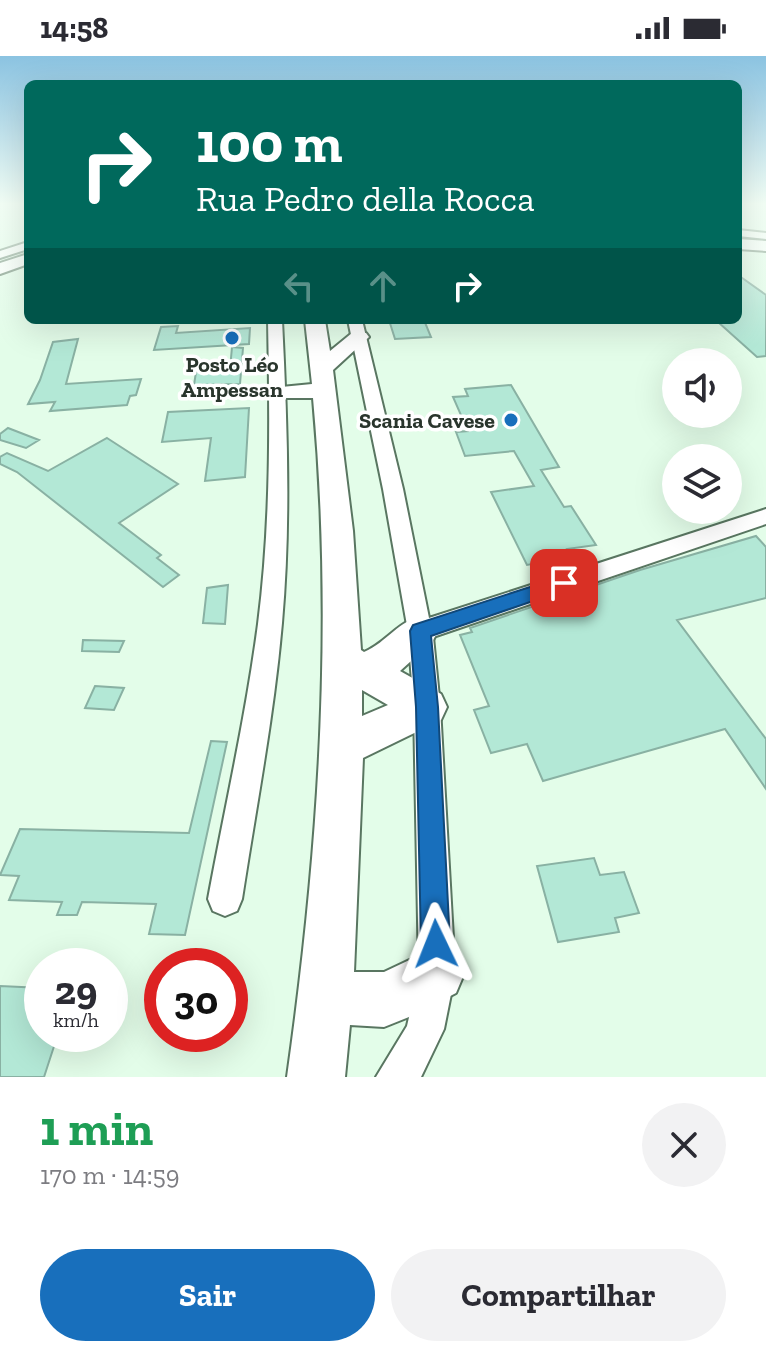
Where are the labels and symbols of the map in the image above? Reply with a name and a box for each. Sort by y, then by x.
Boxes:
marker: Posto Léo Ampessan [223,329,241,347]
place label: Posto Léo Ampessan [181,351,283,403]
place label: Scania Cavese [359,407,495,434]
marker: Scania Cavese [502,411,520,429]
pin [530,549,598,617]
position arrow [394,902,478,986]
speed limit sign: 30 [144,948,248,1052]

